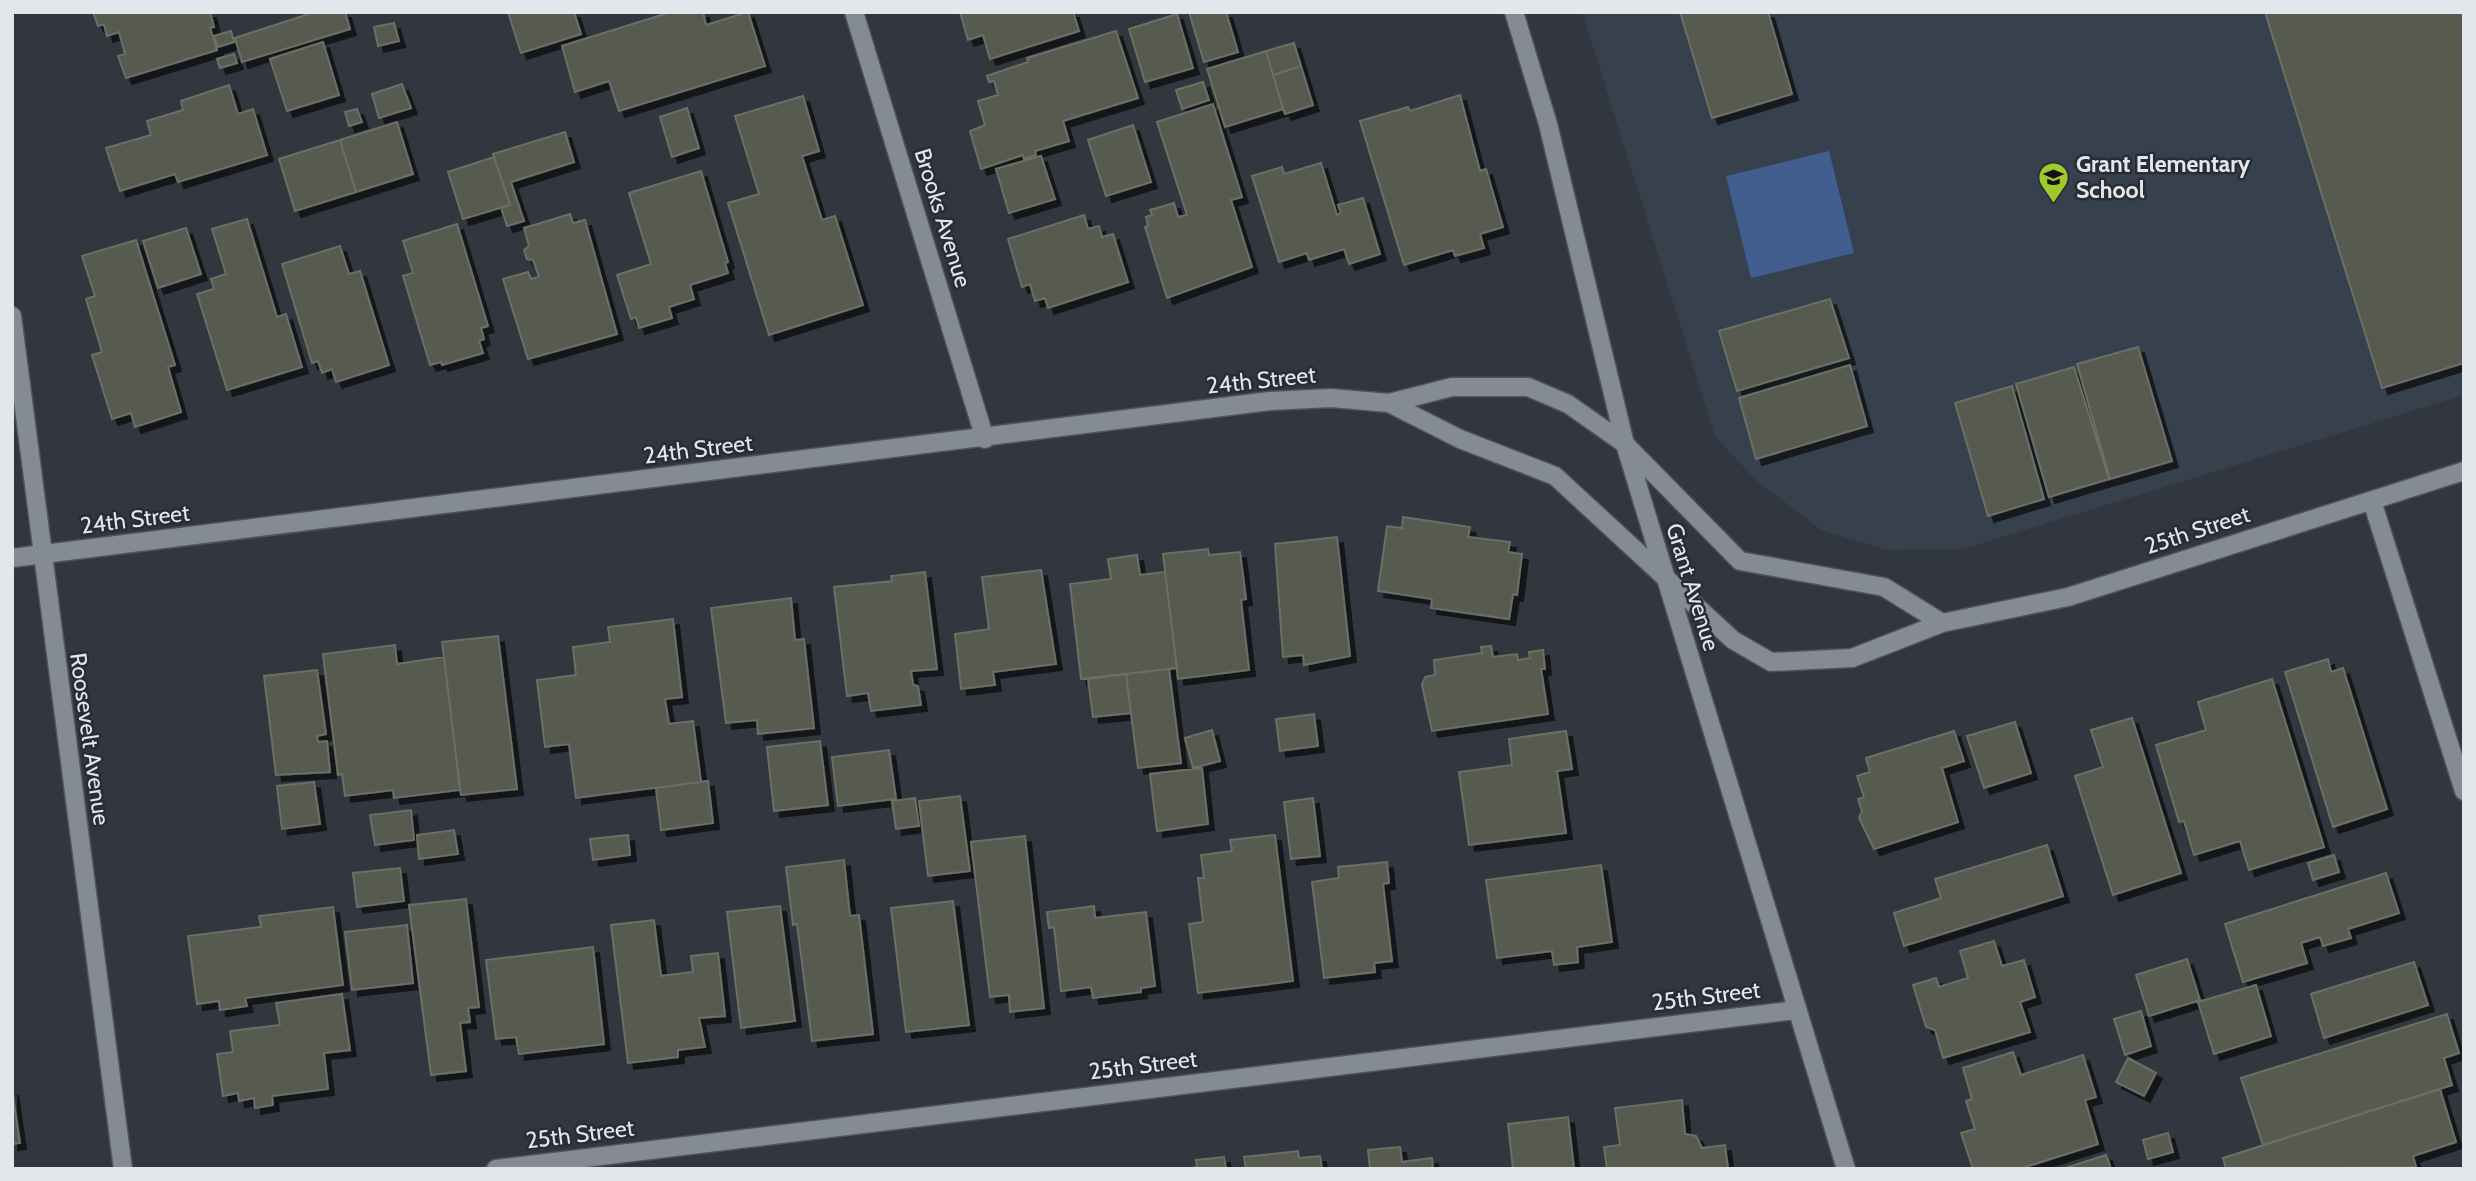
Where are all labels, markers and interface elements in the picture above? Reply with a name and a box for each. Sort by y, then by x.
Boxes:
street label: Brooks Avenue [909,145,977,291]
place label: Grant Elementary School [2076,150,2251,204]
school or university icon: Grant Elementary School [2036,160,2070,204]
street label: 24th Street [1205,360,1317,400]
street label: 24th Street [642,428,754,470]
street label: 24th Street [79,498,191,540]
street label: 25th Street [2141,500,2253,560]
street label: Grant Avenue [1660,520,1726,654]
street label: Roosevelt Avenue [64,651,116,827]
street label: 25th Street [1650,975,1762,1017]
street label: 25th Street [1087,1044,1199,1086]
street label: 25th Street [524,1113,636,1155]

